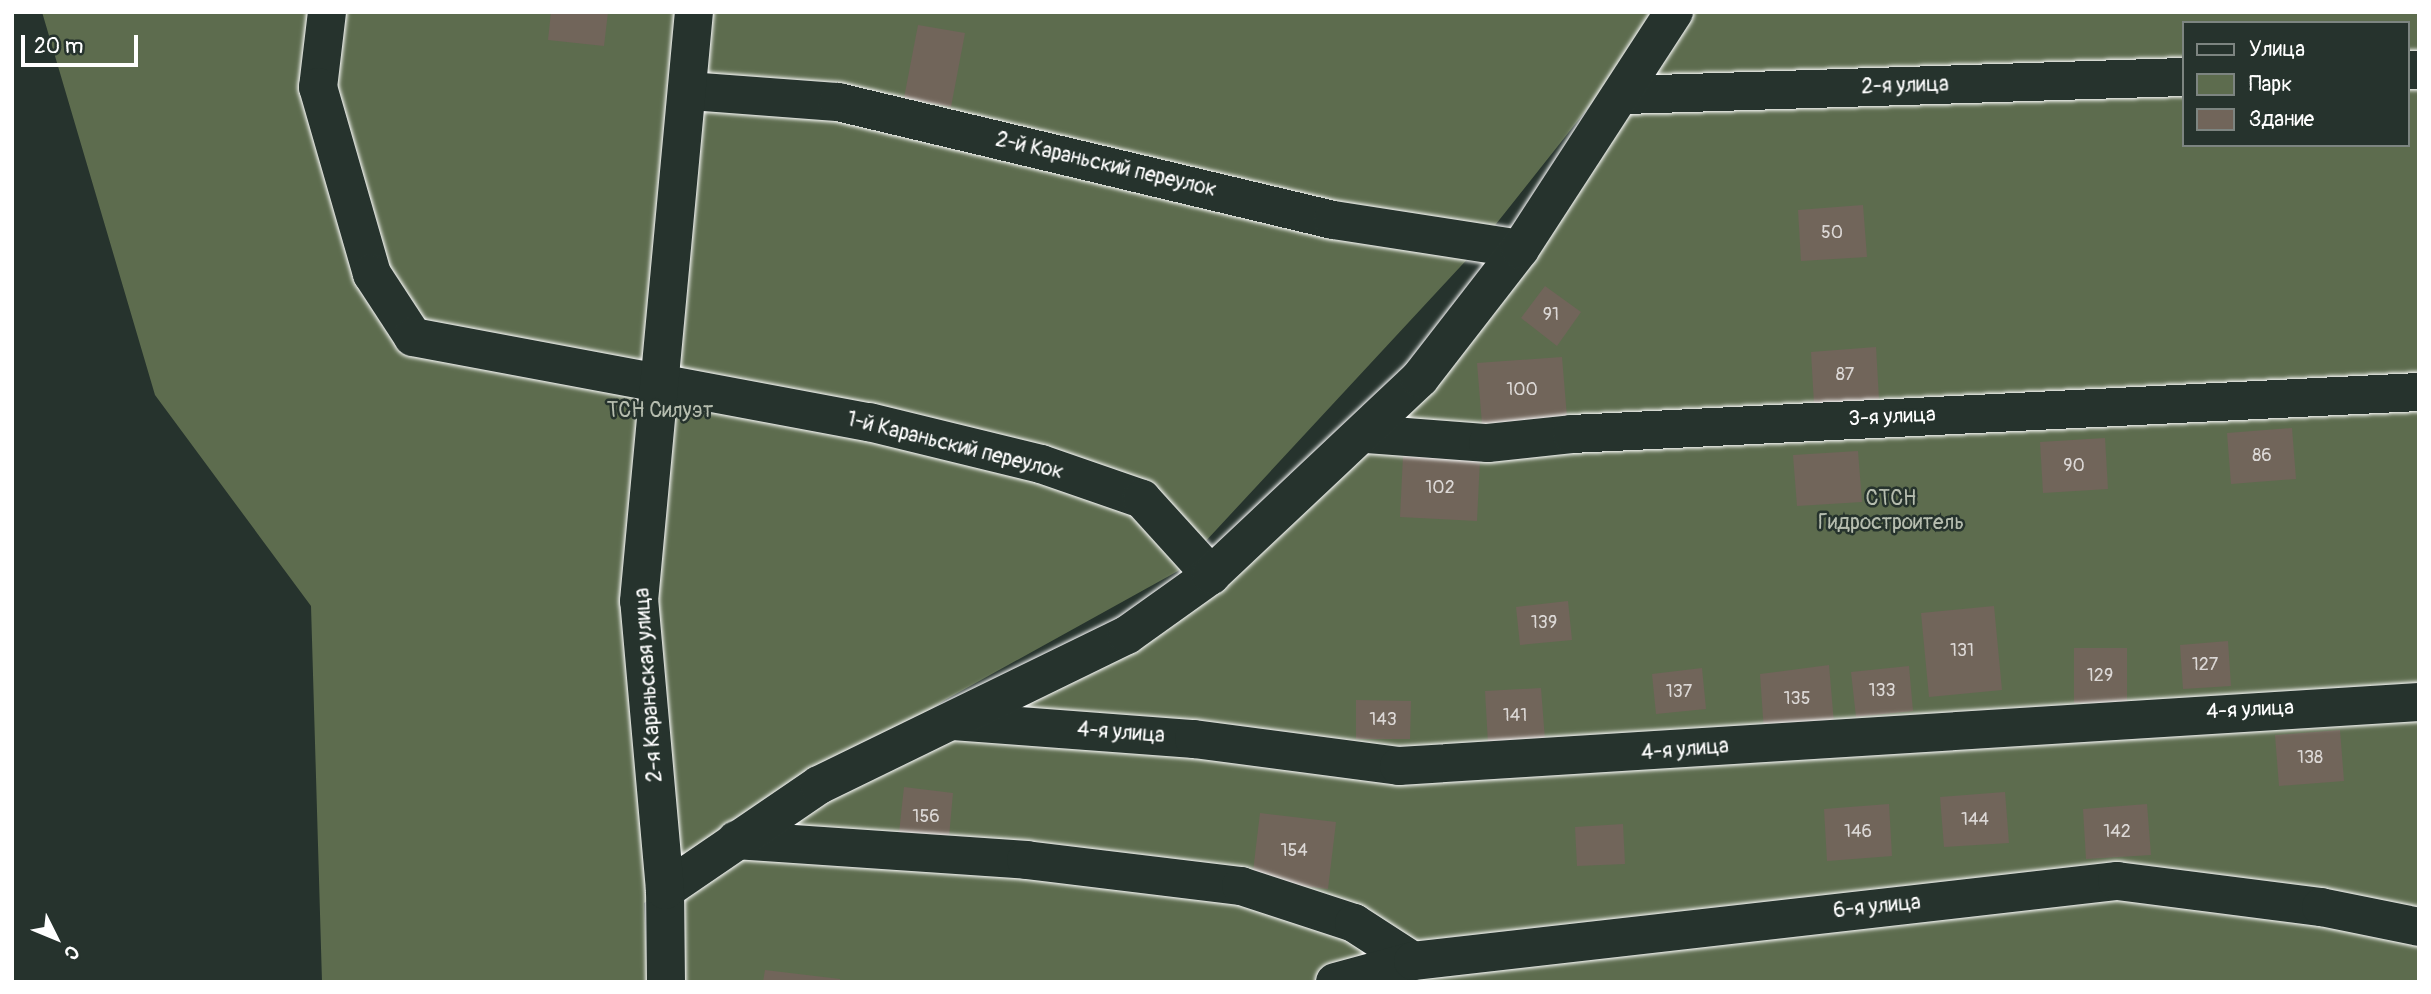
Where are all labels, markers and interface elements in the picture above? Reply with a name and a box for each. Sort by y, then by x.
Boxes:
scale bar [24,21,142,65]
legend [2182,21,2410,147]
text: 20 m [34,33,83,60]
text: Улица [2249,36,2305,63]
text: Парк [2249,71,2292,98]
street label: 2-я улица [1861,72,1949,100]
text: Здание [2249,106,2314,133]
street label: 2-й Караньский переулок [993,127,1219,203]
house number: 50 [1821,222,1843,244]
house number: 91 [1543,304,1559,326]
house number: 87 [1836,364,1854,386]
house number: 100 [1506,379,1538,401]
park label: ТСН Силуэт [607,398,713,424]
street label: 3-я улица [1848,402,1936,432]
street label: 1-й Караньский переулок [844,407,1066,485]
house number: 86 [2252,445,2272,467]
house number: 90 [2063,455,2085,477]
house number: 102 [1425,477,1455,499]
park label: СТСН Гидростроитель [1818,486,1964,536]
street label: 2-я Караньская улица [630,587,668,783]
house number: 139 [1531,612,1557,634]
house number: 131 [1950,640,1974,662]
house number: 127 [2192,654,2218,676]
house number: 129 [2087,665,2113,687]
house number: 133 [1868,680,1896,702]
house number: 137 [1666,681,1692,703]
house number: 135 [1784,688,1810,710]
street label: 4-я улица [2205,695,2295,725]
house number: 141 [1503,705,1527,727]
house number: 143 [1369,709,1397,731]
street label: 4-я улица [1076,717,1166,749]
street label: 4-я улица [1640,734,1730,766]
house number: 138 [2297,747,2323,769]
house number: 156 [912,806,940,828]
house number: 144 [1961,809,1989,831]
house number: 146 [1844,821,1872,843]
house number: 142 [2103,821,2131,843]
house number: 154 [1280,840,1308,862]
street label: 6-я улица [1832,890,1922,924]
north arrow [21,903,91,973]
text: С [59,940,84,965]

